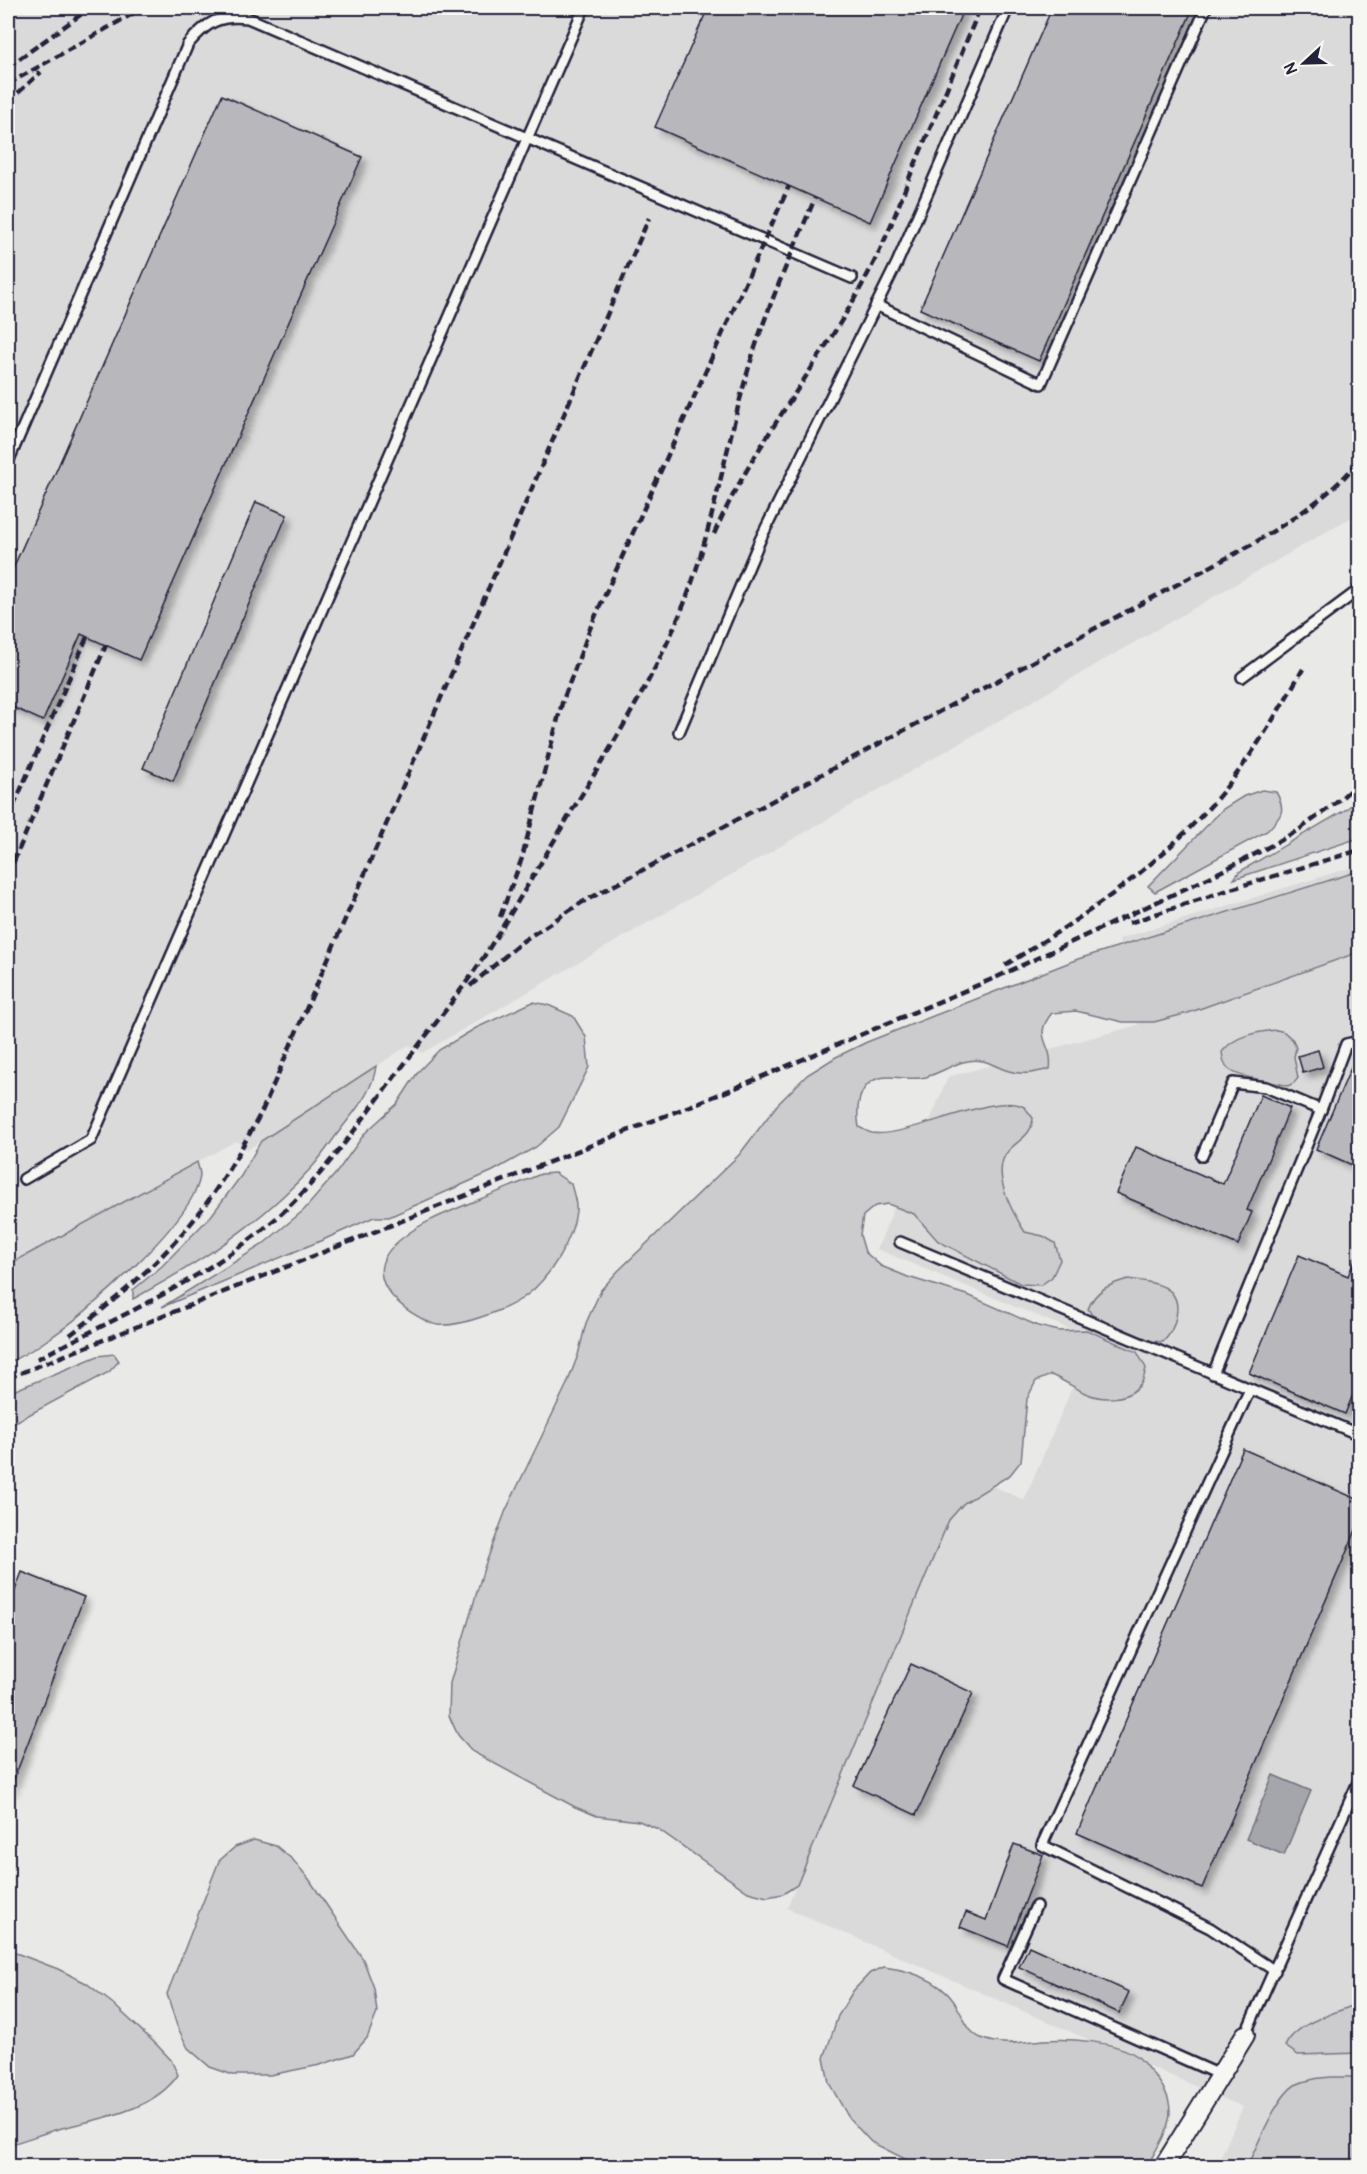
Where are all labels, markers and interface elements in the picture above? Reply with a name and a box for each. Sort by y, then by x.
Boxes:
north arrow [1274,33,1334,93]
text: N [1280,59,1302,77]

